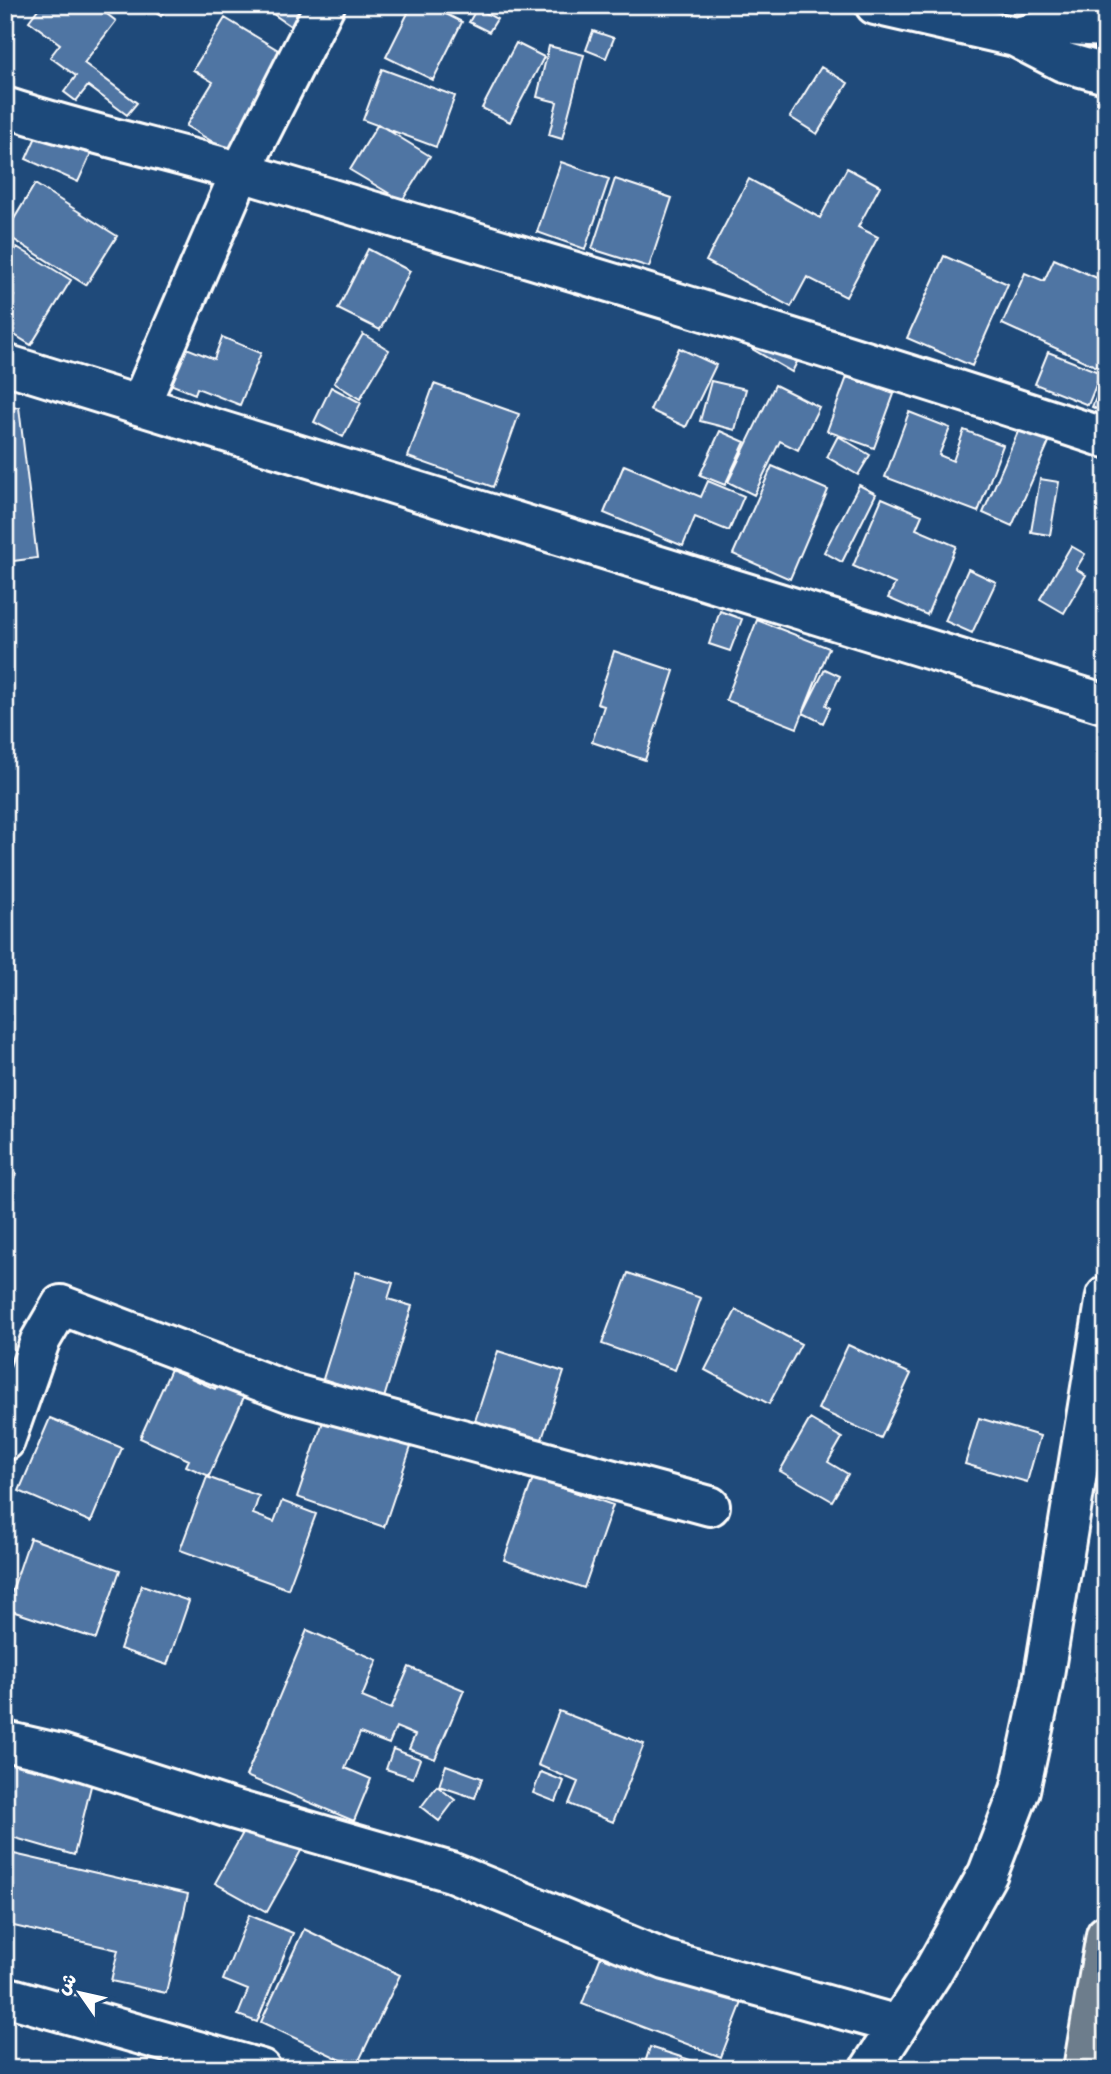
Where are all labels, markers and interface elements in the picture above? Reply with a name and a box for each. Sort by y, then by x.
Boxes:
north arrow [46,1958,116,2028]
text: ش [47,1966,86,2002]

